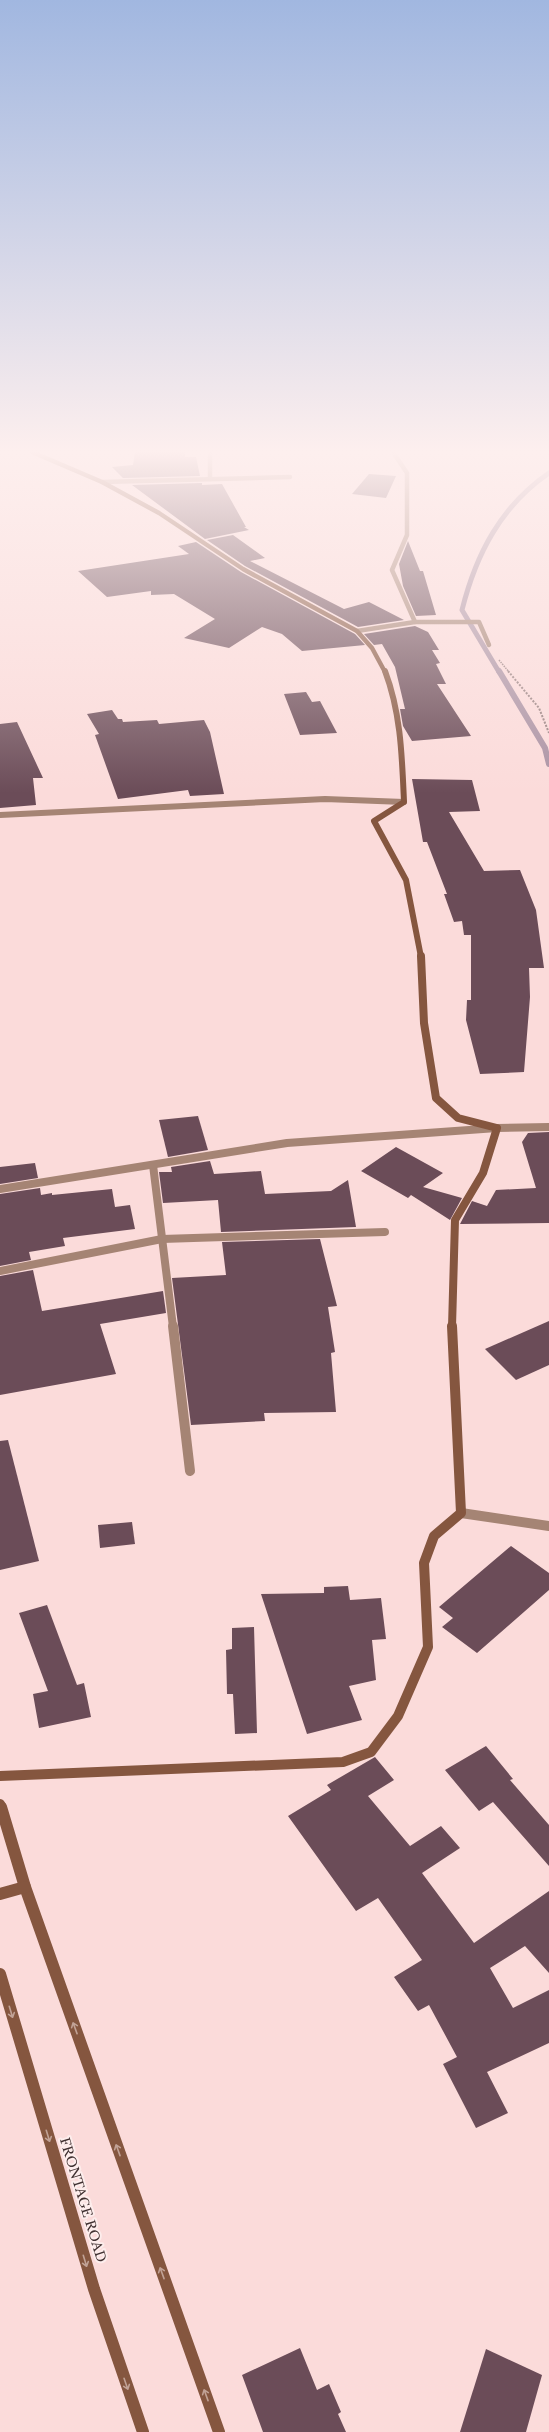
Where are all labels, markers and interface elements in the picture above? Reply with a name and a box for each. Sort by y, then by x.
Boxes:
one-way arrow [8,2005,15,2018]
one-way arrow [70,2022,78,2034]
one-way arrow [45,2129,52,2142]
street label: FRONTAGE ROAD [56,2135,110,2265]
one-way arrow [114,2145,122,2157]
one-way arrow [82,2254,89,2267]
one-way arrow [158,2266,165,2279]
one-way arrow [123,2377,130,2390]
one-way arrow [201,2390,209,2402]

